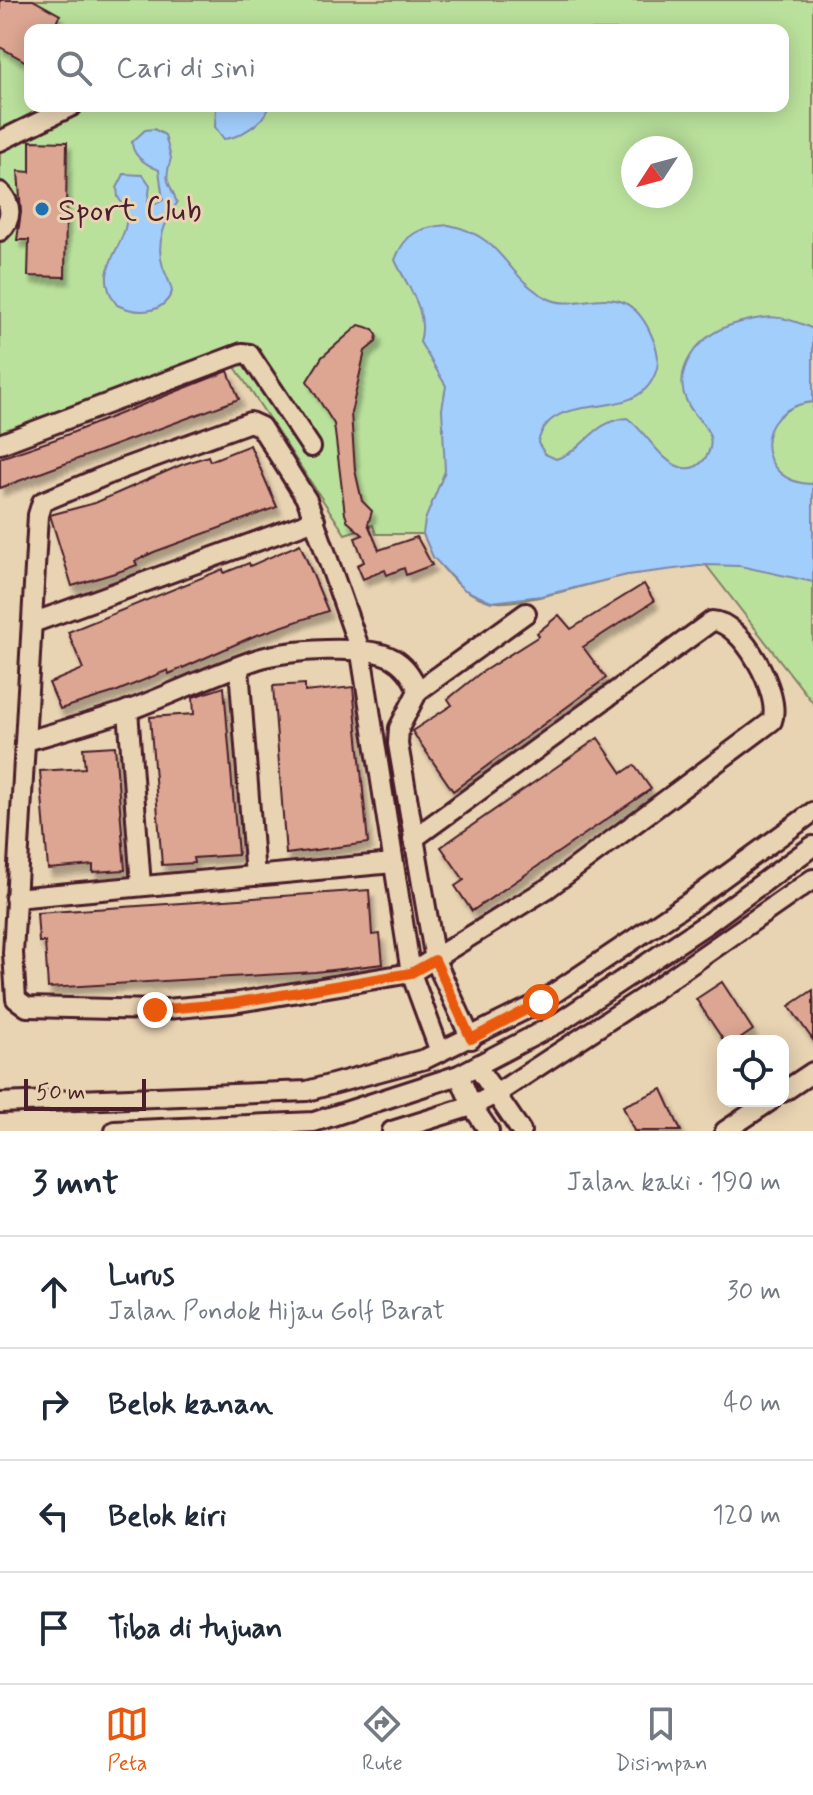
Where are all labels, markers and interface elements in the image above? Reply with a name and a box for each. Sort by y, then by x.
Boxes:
search box [24,24,789,112]
icon: search [52,46,96,90]
text: Cari di sini [116,49,256,88]
north arrow [621,136,693,208]
place label: Sport Club [58,190,202,232]
marker: Sport Club [33,200,51,218]
route start [523,984,559,1020]
route end [137,992,173,1028]
map controls [717,1035,789,1107]
button: locate [717,1035,789,1107]
scale bar [24,1075,146,1111]
text: 50 m [36,1079,85,1107]
text: 3 mnt [32,1161,118,1206]
text: Jalan kaki · 190 m [566,1166,781,1200]
text: Lurus [108,1256,175,1295]
icon: ahead [32,1270,76,1314]
text: 30 m [727,1275,781,1309]
text: Jalan Pondok Hijau Golf Barat [108,1295,445,1329]
icon: right [32,1382,76,1426]
text: Belok kanan [108,1385,273,1424]
text: 40 m [723,1387,781,1421]
icon: left [32,1494,76,1538]
text: Belok kiri [108,1497,226,1536]
text: 120 m [712,1499,781,1533]
icon: arrive [32,1606,76,1650]
text: Tiba di tujuan [108,1609,283,1648]
tab: Peta [105,1702,149,1778]
tab: Rute [360,1702,404,1778]
tab: Disimpan [615,1702,708,1778]

